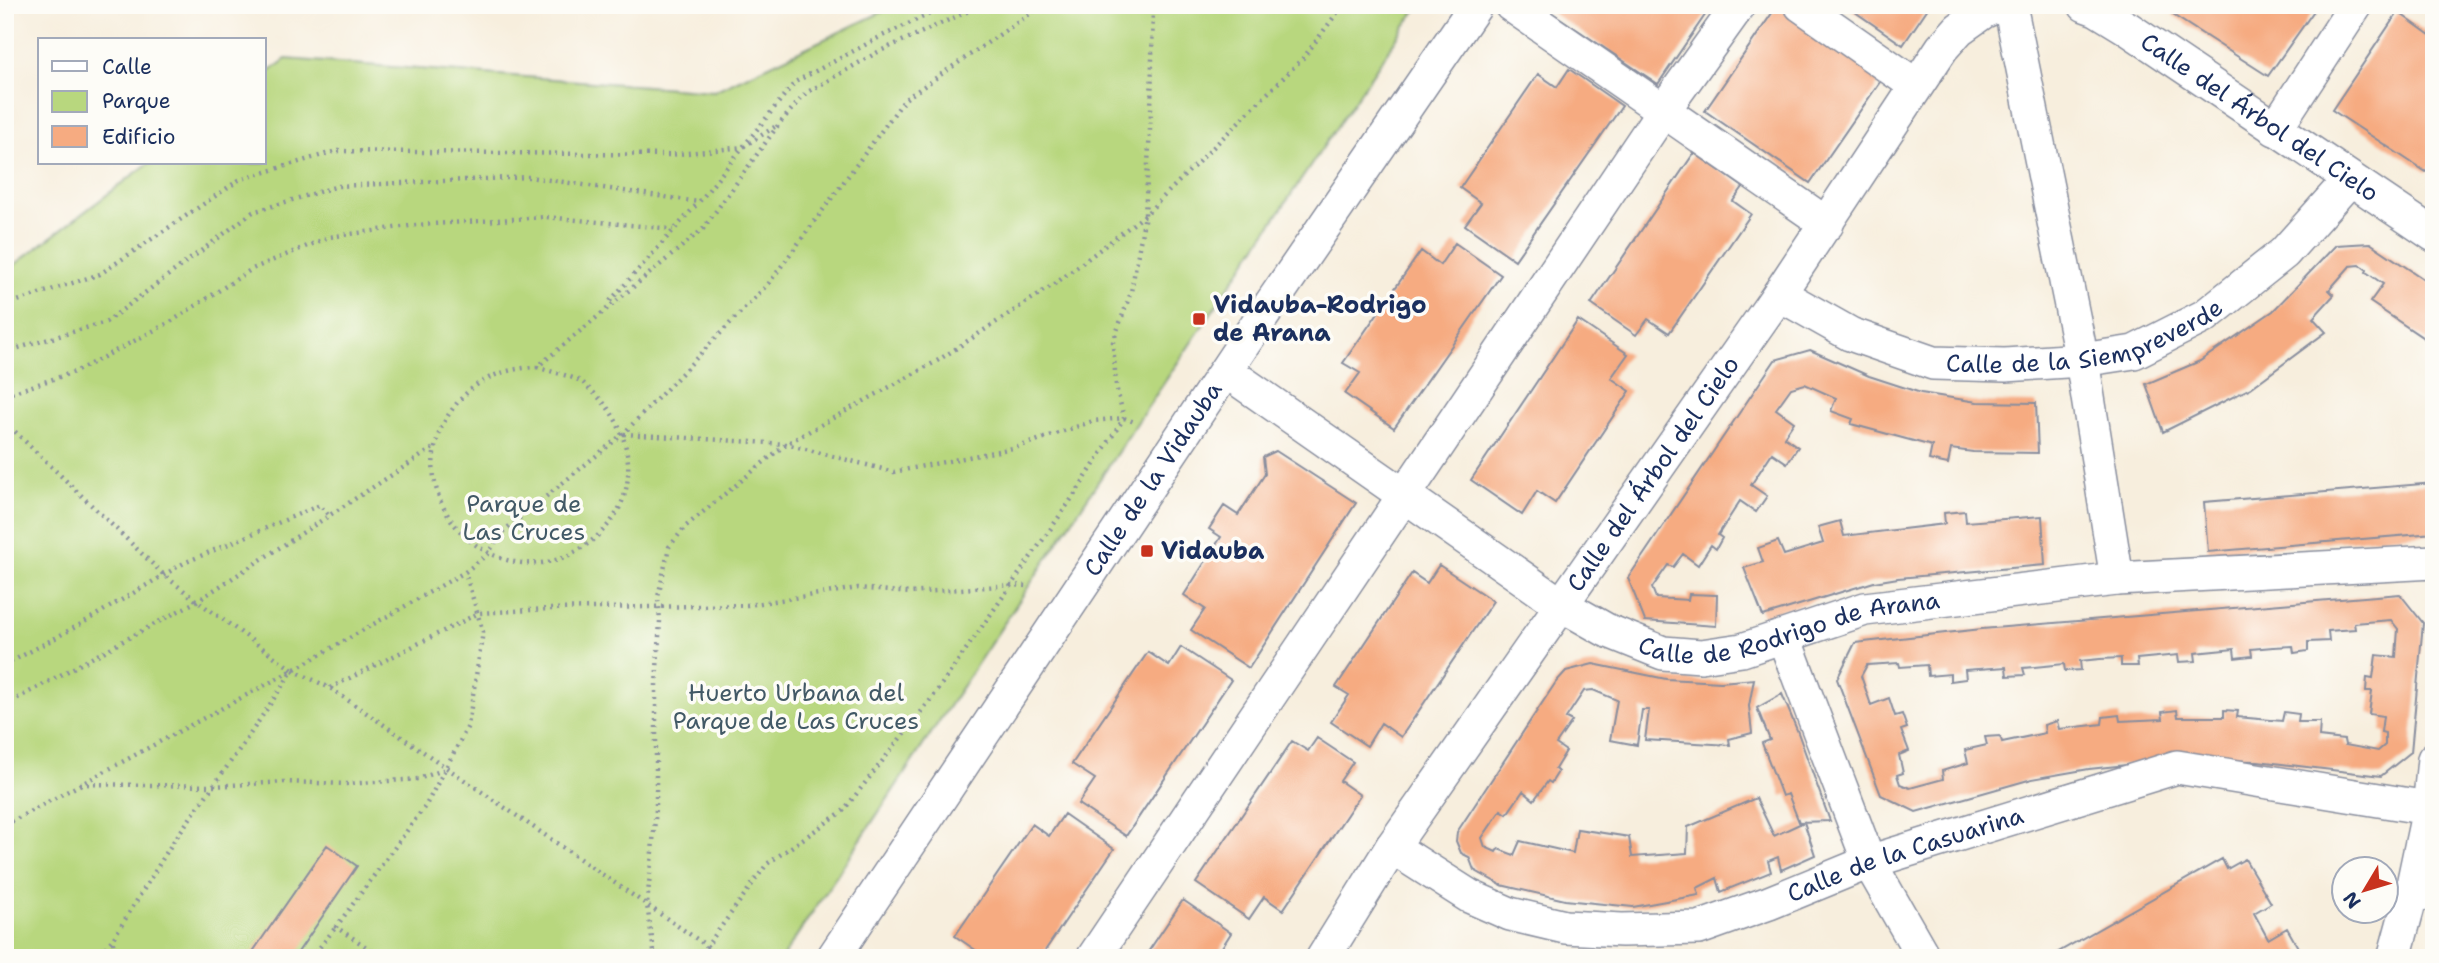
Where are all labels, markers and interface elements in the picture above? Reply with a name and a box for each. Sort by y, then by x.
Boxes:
street label: Calle del Árbol del Cielo [2134,26,2385,209]
legend [38,38,266,164]
text: Calle [102,53,152,81]
text: Parque [102,87,171,115]
text: Edificio [102,123,175,151]
place label: Vidauba-Rodrigo de Arana [1213,289,1427,349]
street label: Calle de la Siempreverde [1946,292,2230,381]
marker: Vidauba-Rodrigo de Arana [1191,311,1207,327]
street label: Calle del Árbol del Cielo [1560,350,1747,598]
street label: Calle de la Vidauba [1077,378,1229,582]
park label: Parque de Las Cruces [463,488,585,548]
place label: Vidauba [1161,537,1264,565]
marker: Vidauba [1139,543,1155,559]
street label: Calle de Rodrigo de Arana [1633,584,1942,672]
park label: Huerto Urbana del Parque de Las Cruces [673,677,919,737]
street label: Calle de la Casuarina [1782,799,2027,910]
north arrow [2330,855,2400,925]
text: N [2338,887,2366,914]

